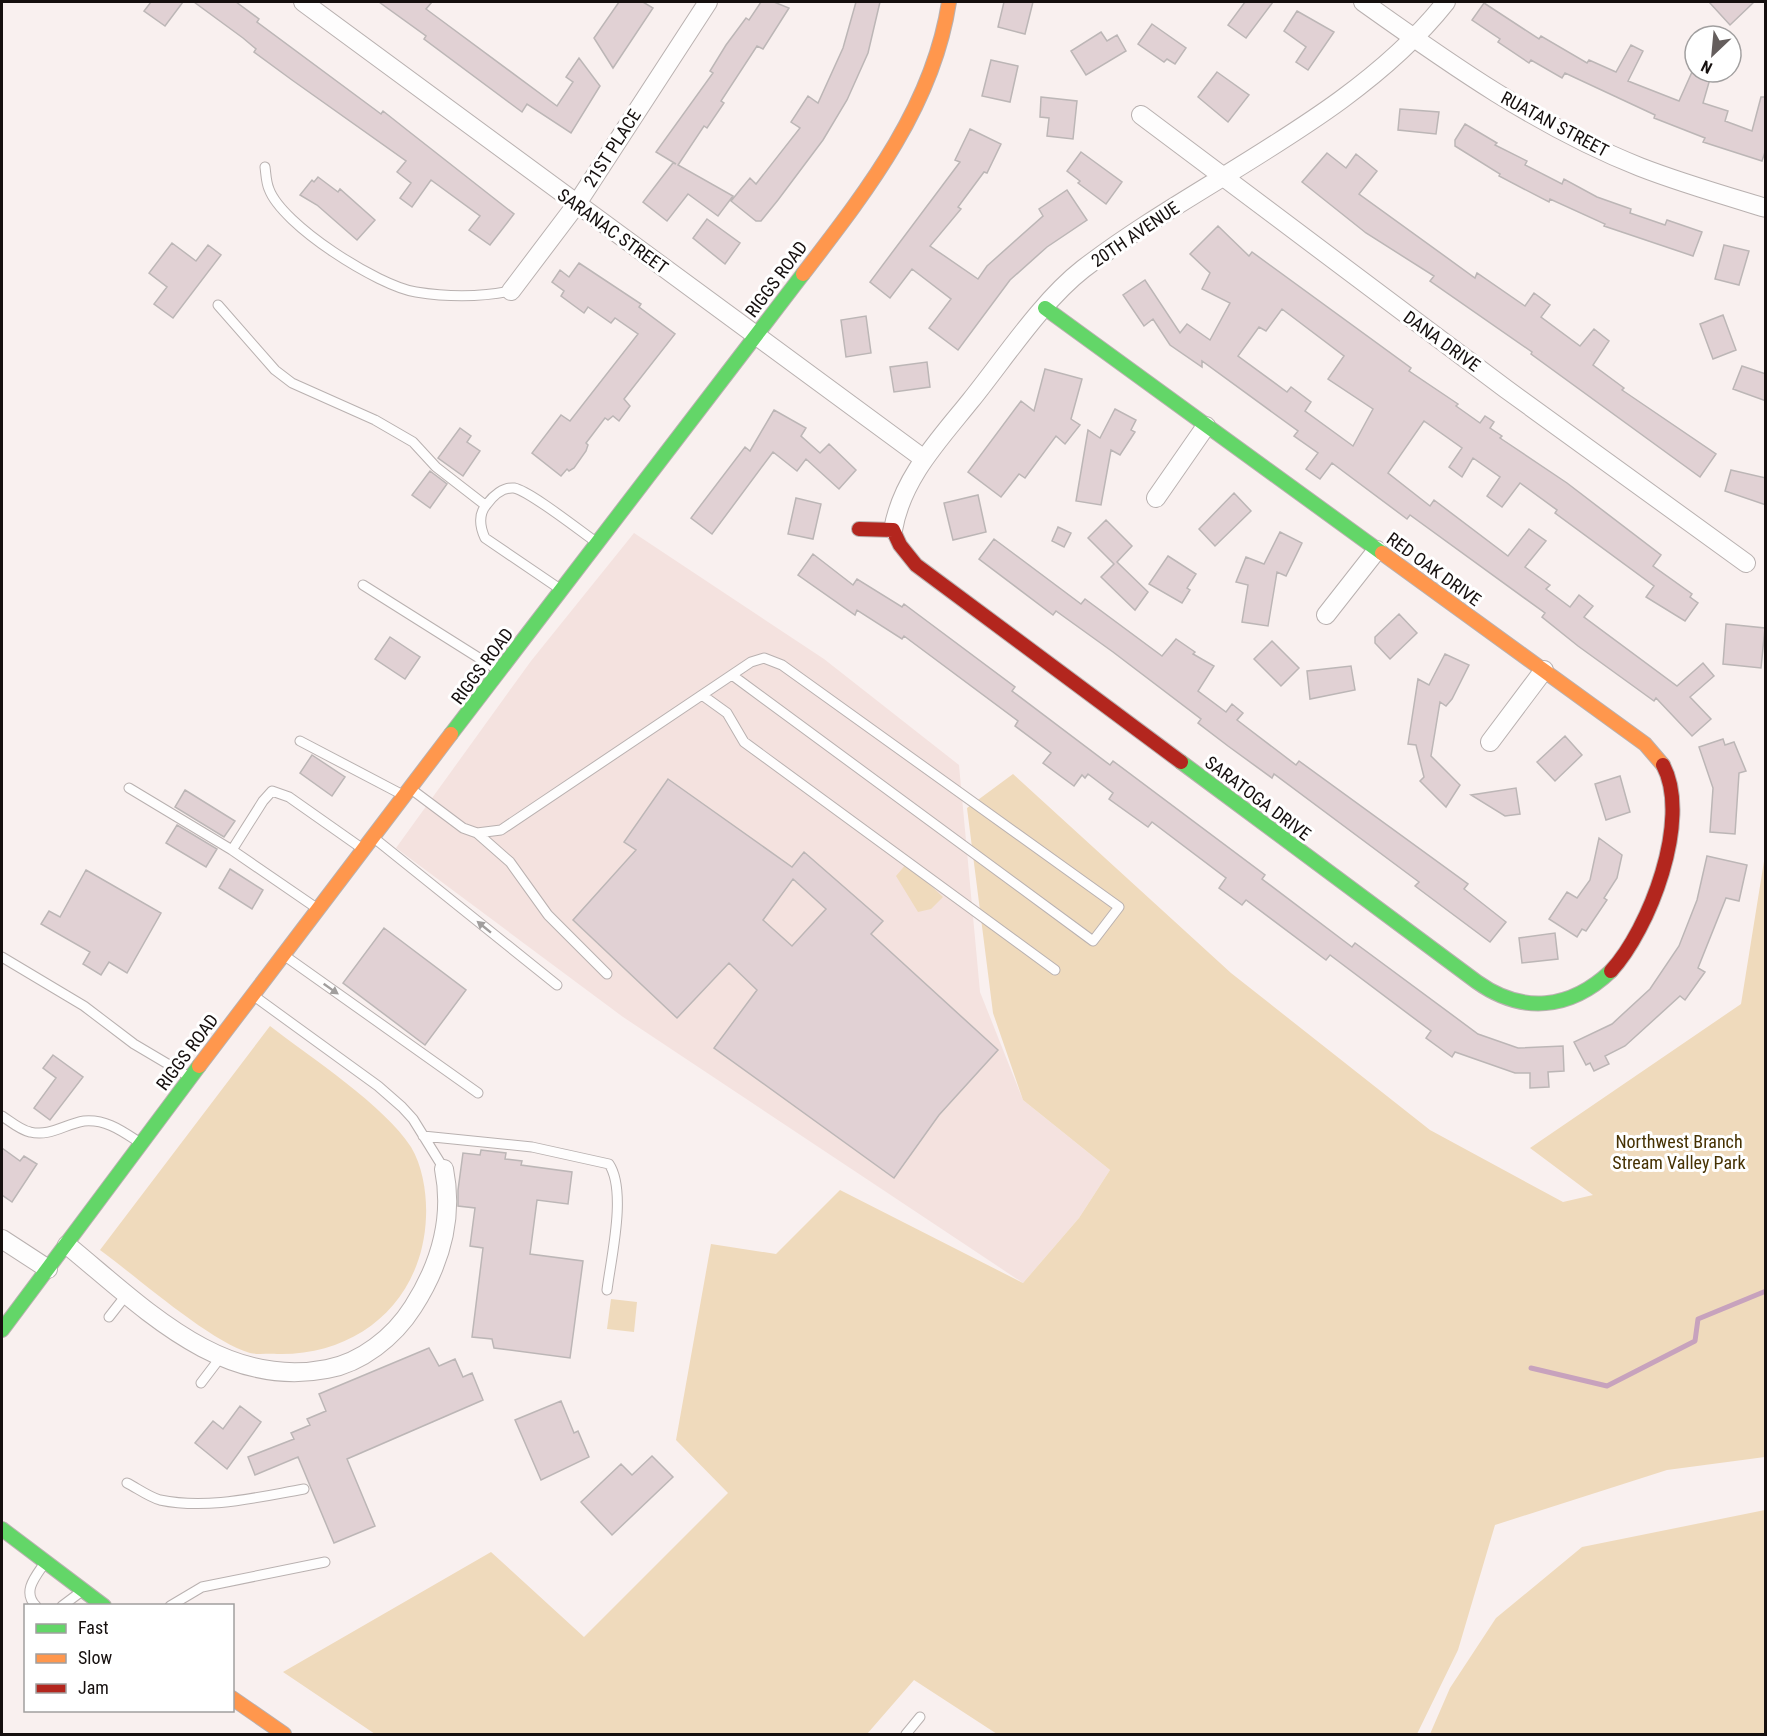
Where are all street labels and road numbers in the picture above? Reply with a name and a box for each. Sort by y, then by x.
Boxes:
street label: RUATAN STREET [1498,87,1612,161]
street label: 21ST PLACE [579,105,645,191]
street label: SARANAC STREET [554,184,672,278]
street label: 20TH AVENUE [1087,197,1183,271]
street label: RIGGS ROAD [741,237,811,321]
street label: DANA DRIVE [1400,306,1484,376]
street label: RED OAK DRIVE [1383,528,1485,610]
street label: RIGGS ROAD [447,624,517,708]
street label: SARATOGA DRIVE [1201,751,1315,845]
street label: RIGGS ROAD [152,1010,222,1094]

